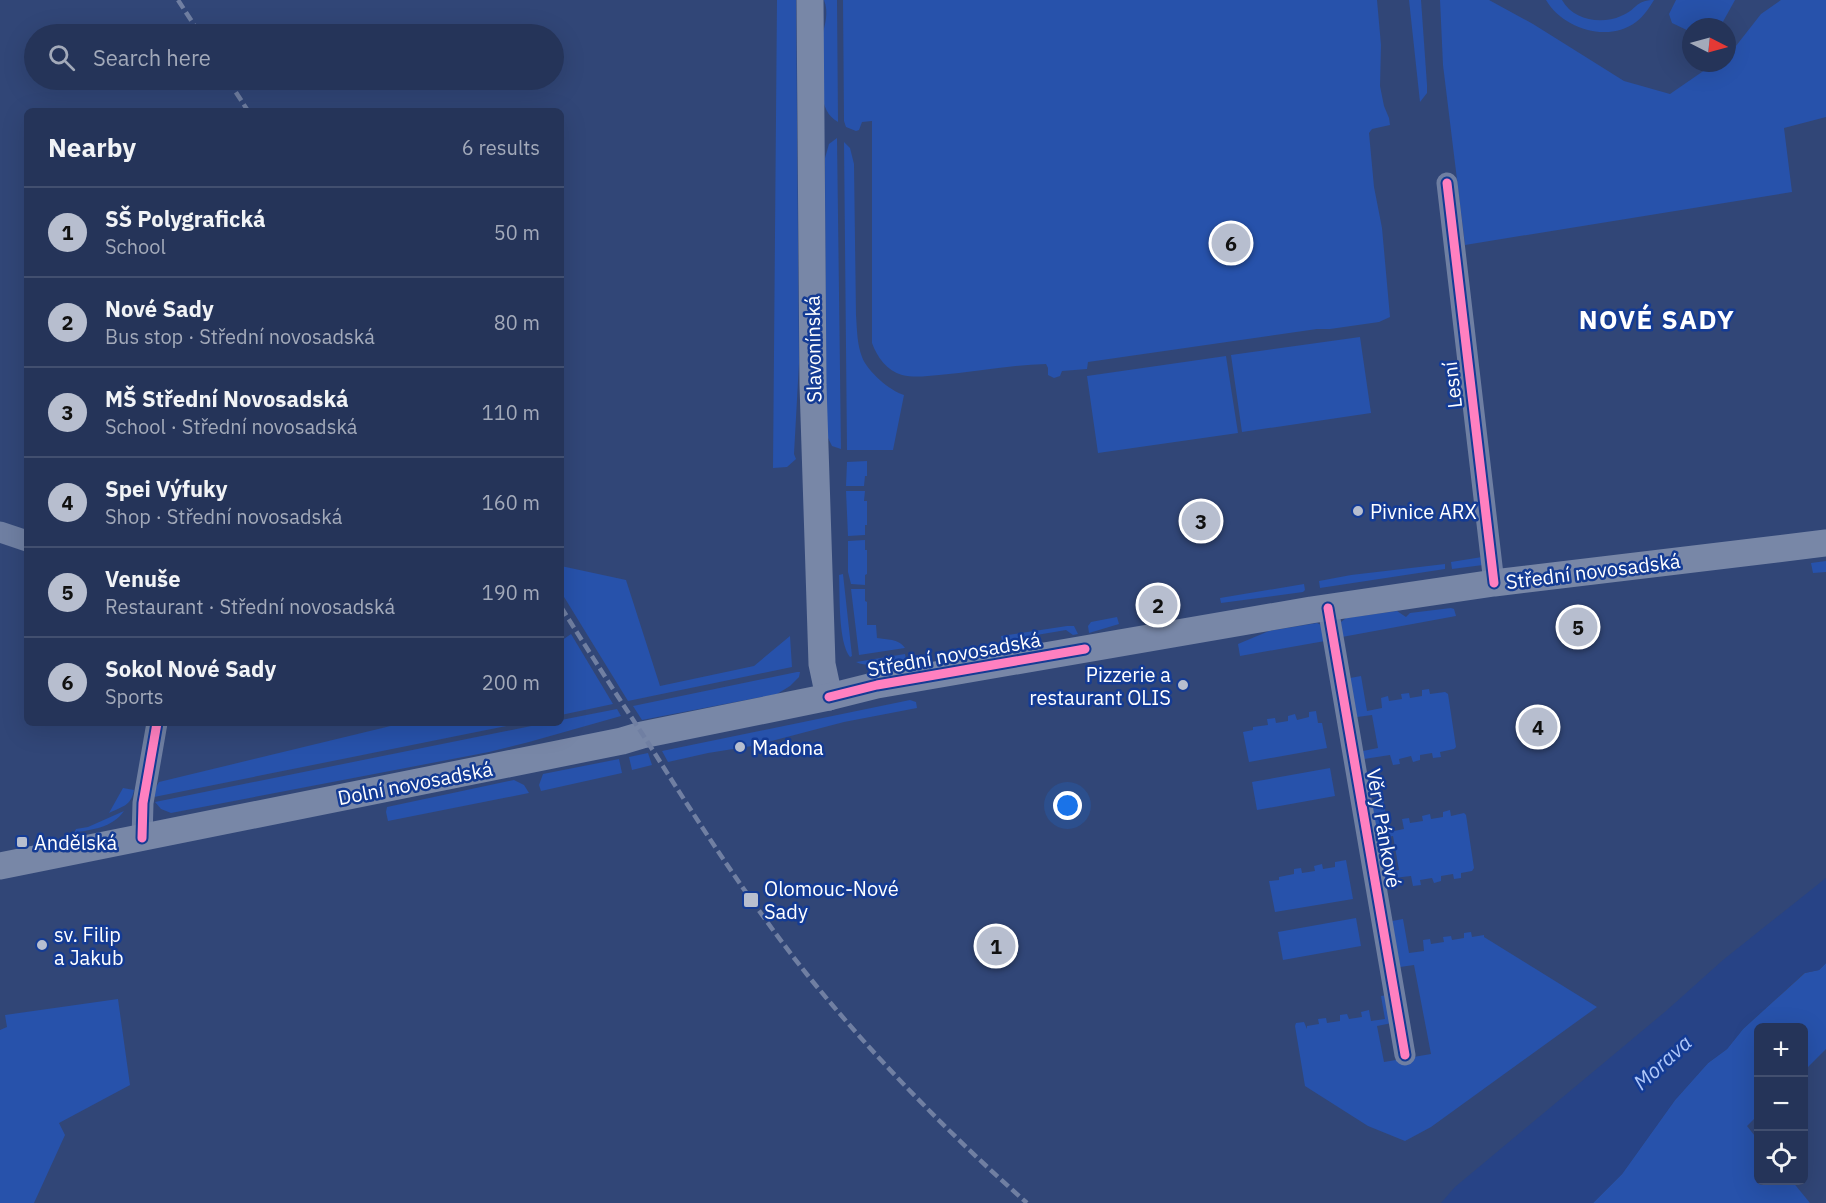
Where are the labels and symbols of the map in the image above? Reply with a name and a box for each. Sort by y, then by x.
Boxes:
north arrow [1682,18,1736,72]
pin: 6 [1212,220,1250,266]
street label: Slavonínská [799,295,827,403]
district label: NOVÉ SADY [1579,302,1735,336]
street label: Lesní [1436,360,1468,410]
pin: 3 [1182,498,1220,544]
place label: Pivnice ARX [1370,498,1477,525]
marker: Pivnice ARX [1351,504,1365,518]
street label: Střední novosadská [1504,547,1682,595]
pin: 2 [1138,582,1178,628]
pin: 5 [1558,604,1598,650]
street label: Střední novosadská [865,625,1043,683]
place label: Pizzerie a restaurant OLIS [1029,661,1171,711]
marker: Pizzerie a restaurant OLIS [1176,678,1190,692]
pin: 4 [1518,704,1558,750]
place label: Madona [752,734,824,761]
marker: Madona [733,740,747,754]
street label: Dolní novosadská [335,755,495,811]
street label: Věry Pánkové [1360,766,1408,890]
your location [1053,791,1082,820]
place label: Andělská [34,829,117,856]
marker: Andělská [15,835,29,849]
place label: Olomouc-Nové Sady [764,875,899,925]
marker: Olomouc-Nové Sady [742,891,760,909]
place label: sv. Filip a Jakub [54,921,124,971]
pin: 1 [976,924,1016,968]
marker: sv. Filip a Jakub [35,938,49,952]
water label: Morava [1627,1028,1697,1096]

